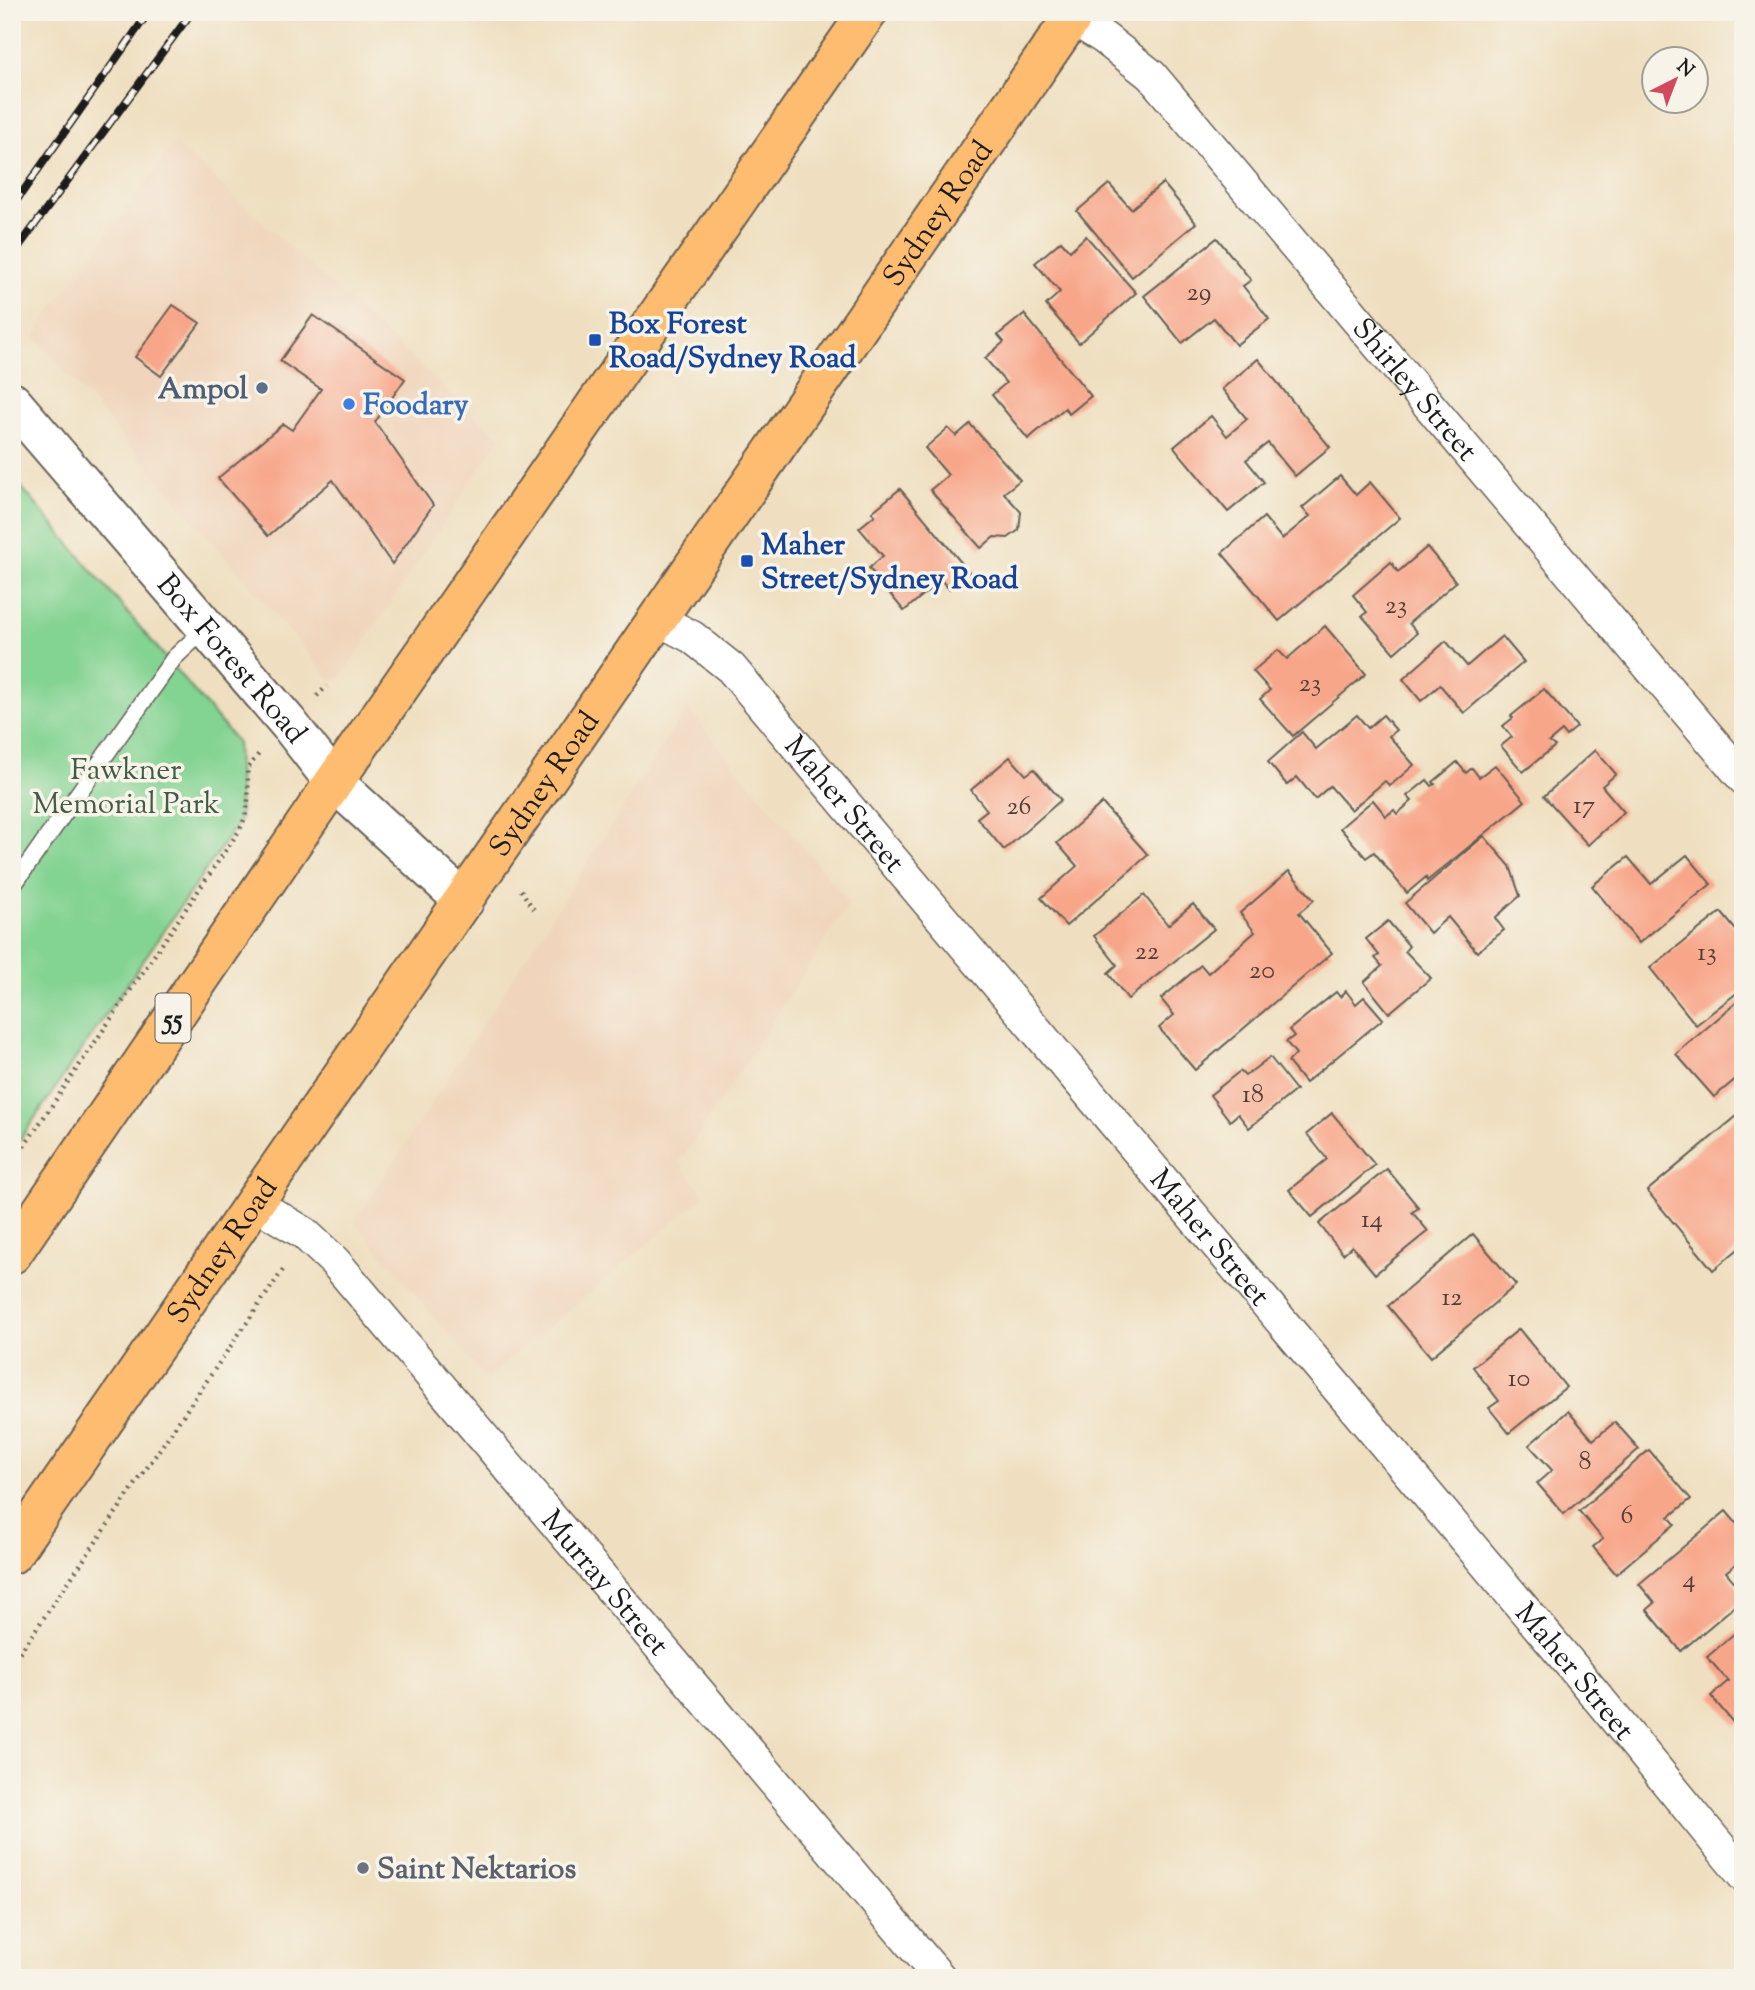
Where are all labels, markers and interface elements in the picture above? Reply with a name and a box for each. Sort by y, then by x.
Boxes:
north arrow [1640,46,1710,116]
text: N [1670,54,1699,84]
street label: Sydney Road [874,133,1005,296]
house number: 29 [1187,275,1211,312]
place label: Box Forest Road/Sydney Road [609,304,856,381]
street label: Shirley Street [1341,310,1486,472]
marker: Box Forest Road/Sydney Road [587,332,603,348]
place label: Ampol [158,369,249,412]
marker: Ampol [254,380,270,396]
place label: Foodary [363,385,469,428]
marker: Foodary [341,396,357,412]
place label: Maher Street/Sydney Road [761,525,1018,602]
marker: Maher Street/Sydney Road [739,553,755,569]
street label: Box Forest Road [145,566,316,754]
house number: 23 [1385,588,1407,625]
house number: 23 [1299,666,1321,703]
street label: Sydney Road [480,703,611,867]
street label: Maher Street [773,727,914,883]
park label: Fawkner Memorial Park [32,750,220,827]
house number: 17 [1573,788,1595,825]
house number: 26 [1006,789,1032,826]
house number: 22 [1135,934,1159,971]
house number: 13 [1697,935,1717,972]
house number: 20 [1249,953,1275,990]
road number: 55 [156,993,190,1042]
house number: 18 [1242,1077,1264,1114]
street label: Maher Street [1138,1161,1279,1317]
street label: Sydney Road [158,1170,289,1333]
house number: 14 [1361,1202,1383,1239]
house number: 12 [1441,1280,1463,1317]
house number: 10 [1508,1361,1530,1398]
house number: 8 [1578,1444,1592,1481]
house number: 6 [1621,1498,1633,1535]
street label: Murray Street [529,1502,678,1666]
house number: 4 [1682,1562,1696,1599]
street label: Maher Street [1503,1594,1644,1751]
place label: Saint Nektarios [377,1849,576,1892]
marker: Saint Nektarios [355,1860,371,1876]

